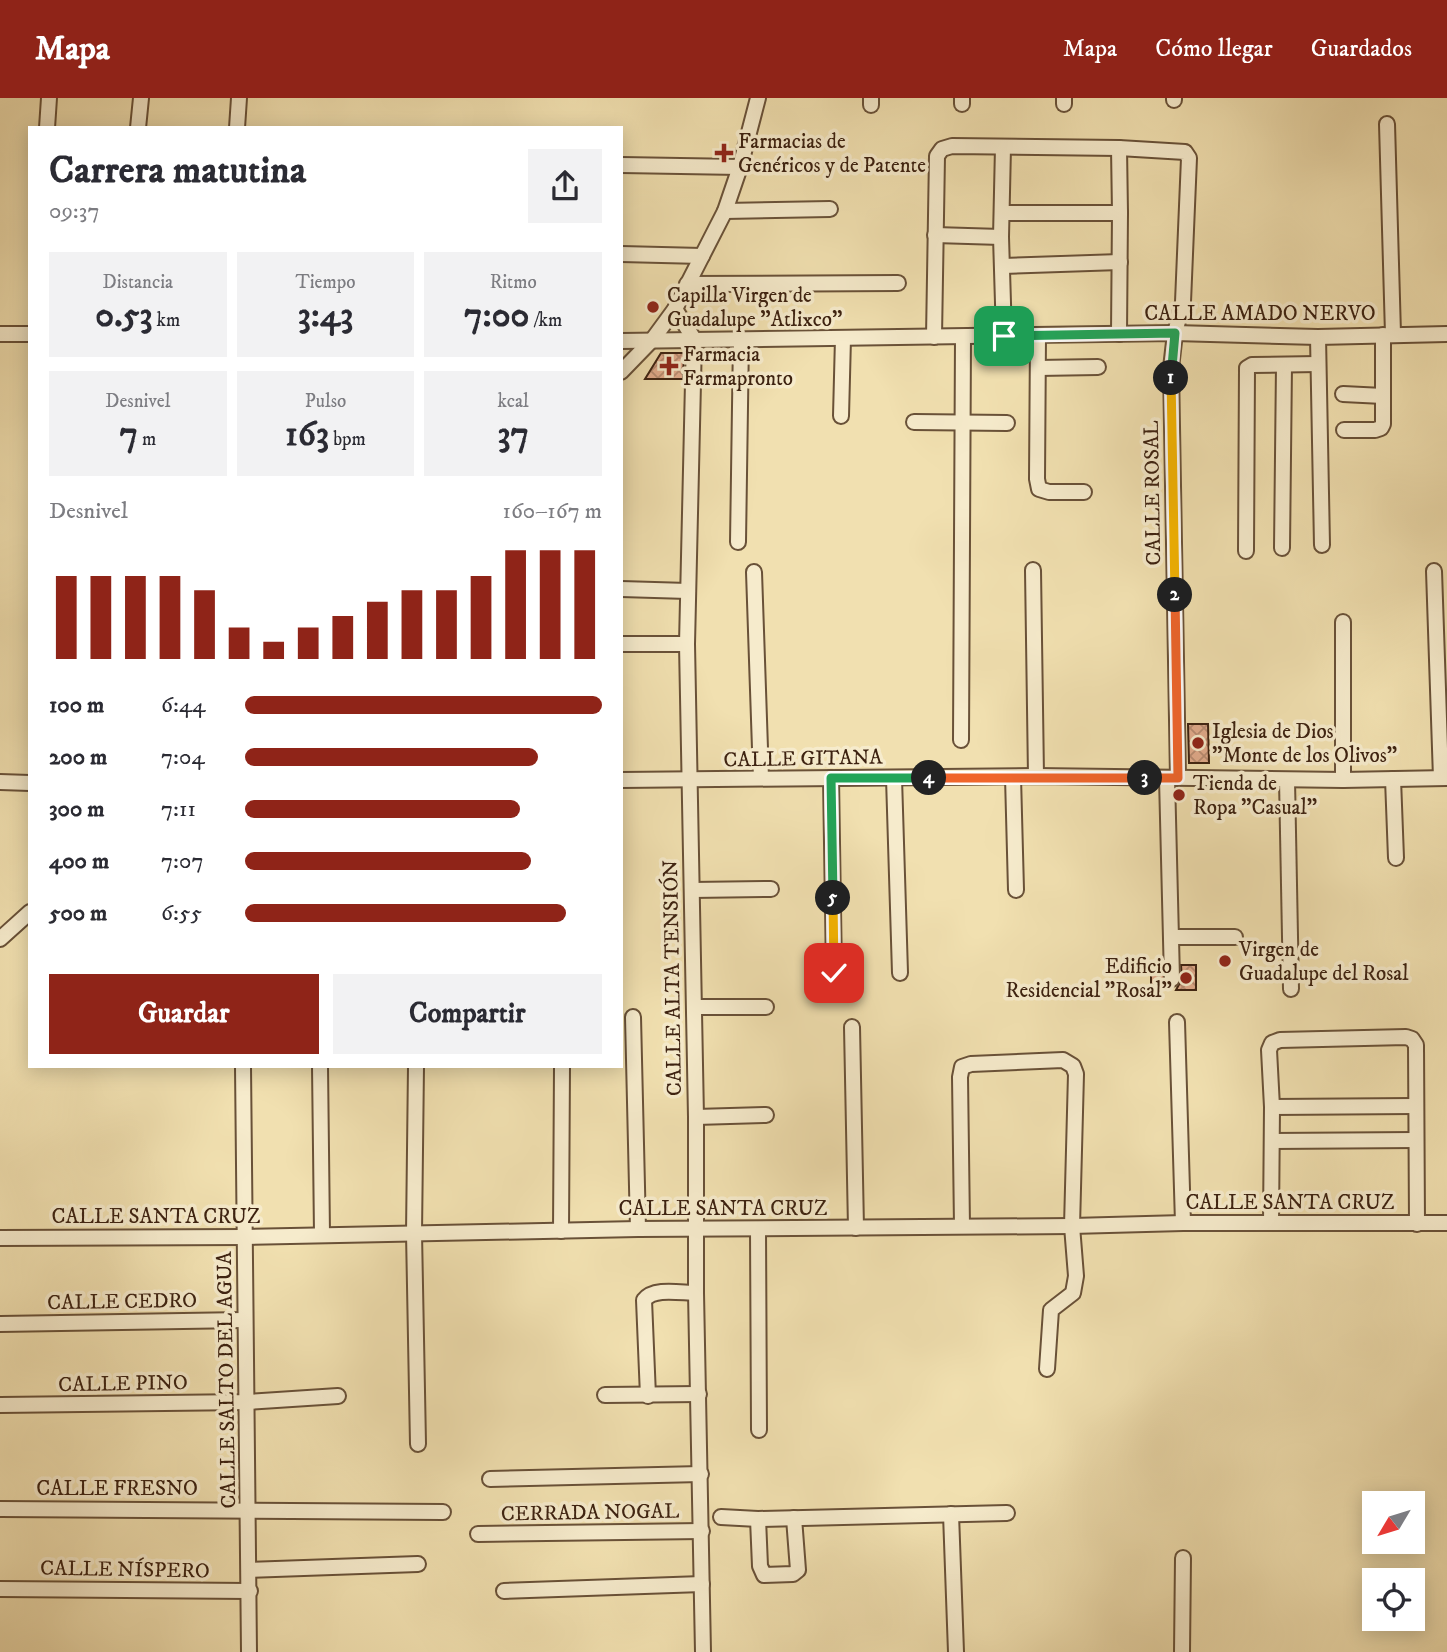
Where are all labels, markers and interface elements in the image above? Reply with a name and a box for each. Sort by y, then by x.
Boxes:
text: Mapa [35,29,110,70]
text: Mapa [1063,34,1117,64]
text: Cómo llegar [1155,34,1273,64]
text: Guardados [1311,34,1412,64]
place label: Farmacias de Genéricos y de Patente [738,129,926,179]
marker: Farmacias de Genéricos y de Patente [716,145,732,161]
text: Carrera matutina [49,147,306,195]
button: share [528,149,602,223]
text: 09:37 [49,197,100,226]
text: Distancia [103,271,173,294]
text: Tiempo [295,271,356,294]
text: Ritmo [490,271,537,294]
place label: Capilla Virgen de Guadalupe "Atlixco" [667,283,842,333]
text: 0.53 [95,294,153,338]
text: 3:43 [298,294,353,338]
text: 7:00 [464,294,529,338]
marker: Capilla Virgen de Guadalupe "Atlixco" [645,299,661,315]
street label: CALLE AMADO NERVO [1144,301,1376,327]
pin [974,306,1034,366]
text: km [153,309,180,332]
text: /km [529,309,562,332]
icon: arrive [985,317,1023,355]
place label: Farmacia Farmapronto [683,342,793,392]
marker: Farmacia Farmapronto [661,358,677,374]
pin: 1 [1154,360,1188,396]
text: 1 [1167,366,1174,389]
text: Desnivel [105,390,170,413]
text: Pulso [305,390,346,413]
text: kcal [498,390,529,413]
text: 7 [119,413,138,457]
text: 163 [285,413,329,457]
text: 37 [497,413,529,457]
street label: CALLE ROSAL [1139,420,1167,566]
text: m [138,428,156,451]
text: bpm [329,428,366,451]
text: Desnivel [49,497,128,526]
text: 160–167 m [503,497,602,526]
pin: 2 [1158,578,1192,612]
text: 2 [1170,583,1179,606]
text: 100 m [49,691,104,720]
text: 6:44 [161,691,205,720]
place label: Iglesia de Dios "Monte de los Olivos" [1212,719,1397,769]
marker: Iglesia de Dios "Monte de los Olivos" [1190,735,1206,751]
text: 200 m [49,743,107,772]
text: 7:04 [161,743,205,772]
street label: CALLE GITANA [723,745,883,773]
pin: 4 [912,760,946,796]
pin: 3 [1128,760,1162,796]
text: 4 [923,766,934,789]
text: 3 [1141,766,1148,789]
place label: Tienda de Ropa "Casual" [1193,771,1317,821]
marker: Tienda de Ropa "Casual" [1171,787,1187,803]
text: 300 m [49,795,105,824]
text: 7:11 [161,795,196,824]
text: 400 m [49,847,109,876]
text: 7:07 [161,847,204,876]
street label: CALLE ALTA TENSIÓN [656,860,688,1096]
pin: 5 [816,880,850,916]
text: 5 [828,886,837,909]
text: 500 m [49,899,107,928]
text: 6:55 [161,899,202,928]
place label: Virgen de Guadalupe del Rosal [1238,937,1409,987]
pin [804,943,864,1003]
marker: Virgen de Guadalupe del Rosal [1217,953,1233,969]
icon: check [815,954,853,992]
place label: Edificio Residencial "Rosal" [1006,954,1172,1004]
marker: Edificio Residencial "Rosal" [1178,970,1194,986]
button: Guardar [49,974,319,1054]
button: Compartir [333,974,602,1054]
street label: CALLE SANTA CRUZ [1185,1190,1395,1216]
street label: CALLE SANTA CRUZ [618,1196,828,1222]
street label: CALLE SANTA CRUZ [51,1204,261,1230]
street label: CALLE SALTO DEL AGUA [212,1251,242,1509]
street label: CALLE CEDRO [47,1288,197,1316]
street label: CALLE PINO [58,1370,188,1398]
street label: CALLE FRESNO [36,1476,198,1502]
north arrow [1362,1491,1424,1554]
map controls [1362,1491,1425,1631]
street label: CERRADA NOGAL [501,1498,679,1528]
street label: CALLE NÍSPERO [40,1554,210,1584]
button: locate [1362,1568,1425,1631]

